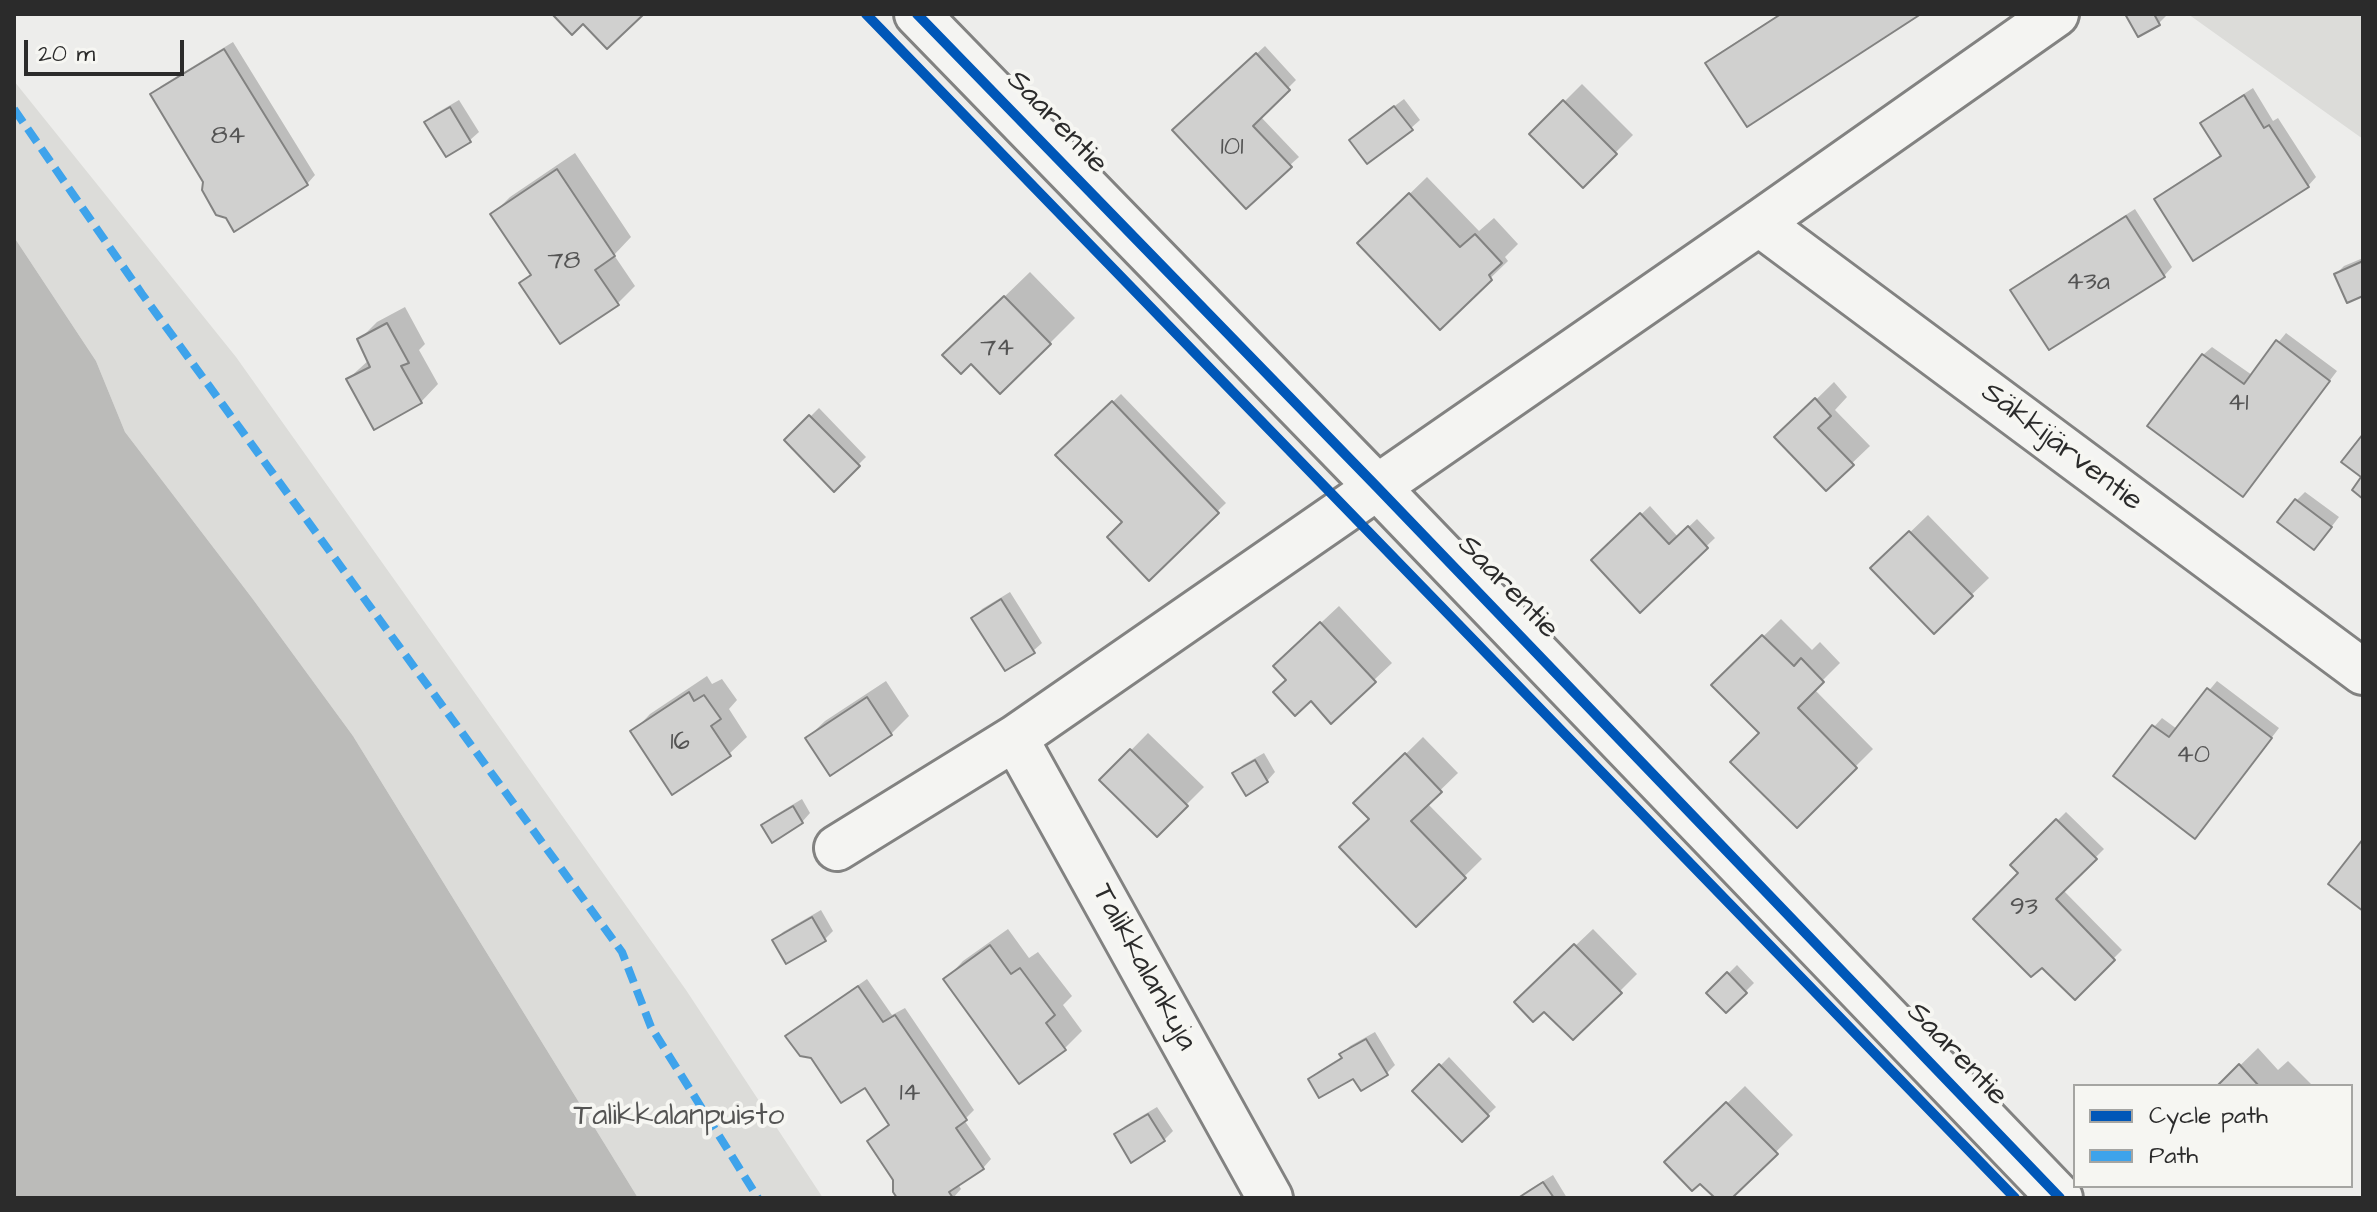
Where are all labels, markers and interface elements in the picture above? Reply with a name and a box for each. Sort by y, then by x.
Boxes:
scale bar [28,24,188,74]
text: 20 m [38,37,95,71]
street label: Saarentie [998,64,1114,182]
house number: 84 [211,122,245,154]
house number: 101 [1220,133,1244,165]
house number: 78 [548,247,580,279]
house number: 43a [2066,268,2110,300]
house number: 74 [980,334,1014,366]
street label: Säkkijärventie [1973,376,2149,520]
house number: 41 [2227,389,2249,421]
street label: Saarentie [1449,529,1565,647]
house number: 16 [670,728,690,760]
house number: 40 [2176,741,2210,773]
street label: Talikkalankuja [1083,879,1203,1057]
house number: 93 [2010,893,2038,925]
street label: Saarentie [1898,996,2014,1114]
house number: 14 [899,1079,921,1111]
legend [2073,1084,2353,1188]
text: Cycle path [2149,1099,2268,1133]
park label: Talikkalanpuisto [574,1100,784,1136]
text: Path [2149,1139,2198,1173]

